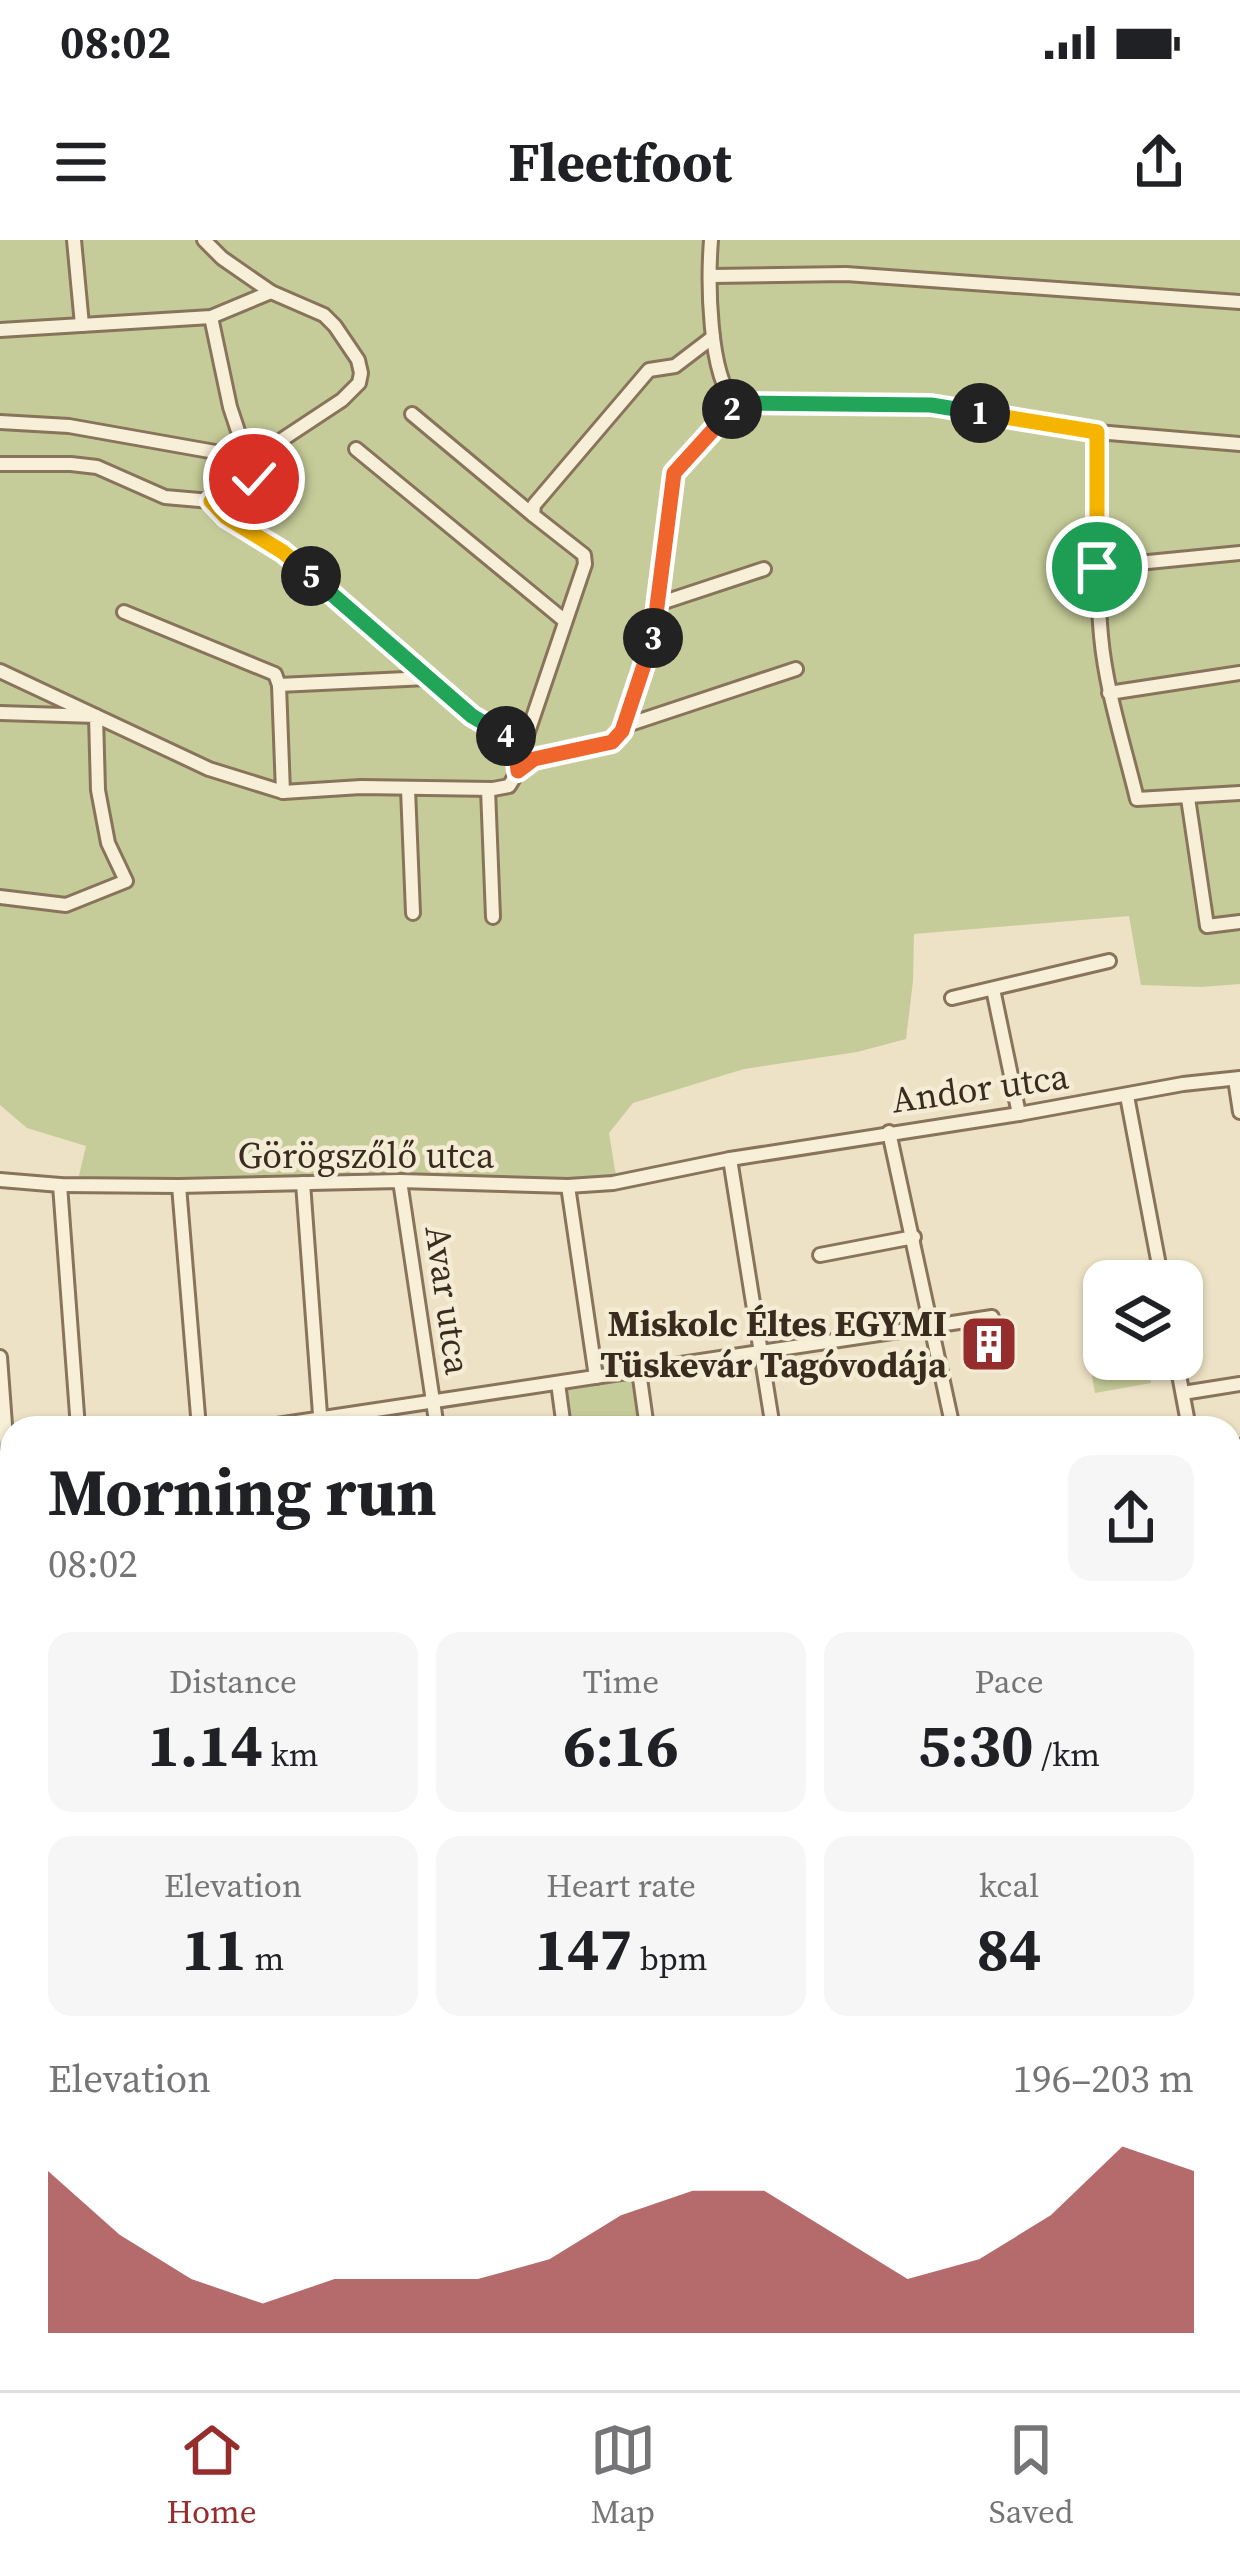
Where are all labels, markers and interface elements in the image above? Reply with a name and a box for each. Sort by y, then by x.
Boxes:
text: 08:02 [60,11,171,73]
text: Fleetfoot [508,125,732,199]
icon: menu [48,129,114,195]
icon: share [1126,129,1192,195]
pin: 2 [702,379,762,439]
pin: 1 [950,383,1010,443]
text: 2 [723,386,741,431]
text: 1 [971,390,989,435]
pin [203,428,305,530]
icon: check [221,446,287,512]
pin [1046,516,1148,618]
icon: arrive [1064,534,1130,600]
pin: 5 [281,546,341,606]
text: 5 [302,553,320,598]
pin: 3 [623,608,683,668]
text: 3 [644,615,662,660]
pin: 4 [476,706,536,766]
text: 4 [497,713,515,758]
street label: Andor utca [888,1051,1072,1125]
street label: Görögszőlő utca [238,1131,495,1180]
street label: Avar utca [413,1222,483,1378]
map controls [1083,1260,1203,1380]
button: layers [1083,1260,1203,1380]
place label: Miskolc Éltes EGYMI Tüskevár Tagóvodája [600,1299,948,1389]
building icon: Miskolc Éltes EGYMI Tüskevár Tagóvodája [958,1313,1020,1375]
text: Morning run [48,1447,437,1537]
button: share [1068,1455,1194,1581]
text: 08:02 [48,1537,138,1590]
text: Distance [169,1659,297,1704]
text: Time [583,1659,659,1704]
text: Pace [974,1659,1044,1704]
text: 1.14 [147,1704,263,1786]
text: 6:16 [563,1704,679,1786]
text: 5:30 [918,1704,1034,1786]
text: km [263,1732,319,1777]
text: /km [1034,1732,1100,1777]
text: Elevation [164,1863,302,1908]
text: Heart rate [546,1863,696,1908]
text: kcal [979,1863,1039,1908]
text: 11 [182,1908,247,1990]
text: 147 [535,1908,632,1990]
text: 84 [976,1908,1042,1990]
text: m [247,1936,284,1981]
text: bpm [632,1936,707,1981]
text: Elevation [48,2052,211,2105]
text: 196–203 m [1013,2052,1194,2105]
tab: Home [167,2417,257,2534]
tab: Map [590,2417,656,2534]
tab: Saved [989,2417,1073,2534]

